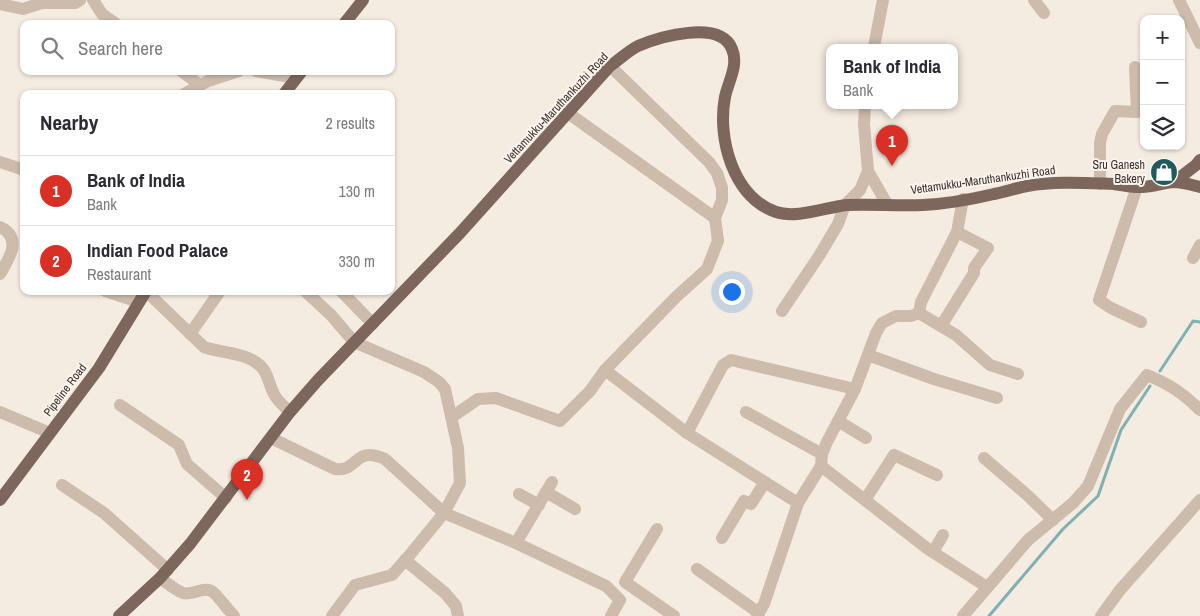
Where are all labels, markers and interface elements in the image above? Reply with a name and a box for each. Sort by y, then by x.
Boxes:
map controls [1140,15,1185,150]
button: + [1140,15,1185,60]
search box [20,20,395,75]
icon: search [38,34,66,62]
text: Search here [78,35,163,61]
popup [826,44,958,109]
street label: Vettamukku-Maruthankuzhi Road [500,49,612,167]
text: Bank of India [843,53,941,79]
button: − [1140,60,1185,105]
text: Bank [843,79,873,101]
button: layers [1140,105,1185,150]
text: Nearby [40,108,98,137]
text: 2 results [325,112,375,134]
pin: 1 [876,125,908,166]
place label: Sru Ganesh Bakery [1092,157,1145,187]
shop icon: Sru Ganesh Bakery [1149,157,1179,187]
street label: Vettamukku-Maruthankuzhi Road [910,162,1056,198]
text: Bank of India [87,167,185,193]
text: 1 [52,180,60,202]
text: 130 m [339,180,375,202]
text: Bank [87,193,117,215]
text: Indian Food Palace [87,237,228,263]
text: 2 [52,250,60,272]
text: 330 m [339,250,375,272]
text: Restaurant [87,263,151,285]
your location [719,279,745,305]
street label: Pipeline Road [40,360,90,420]
pin: 2 [231,459,263,500]

